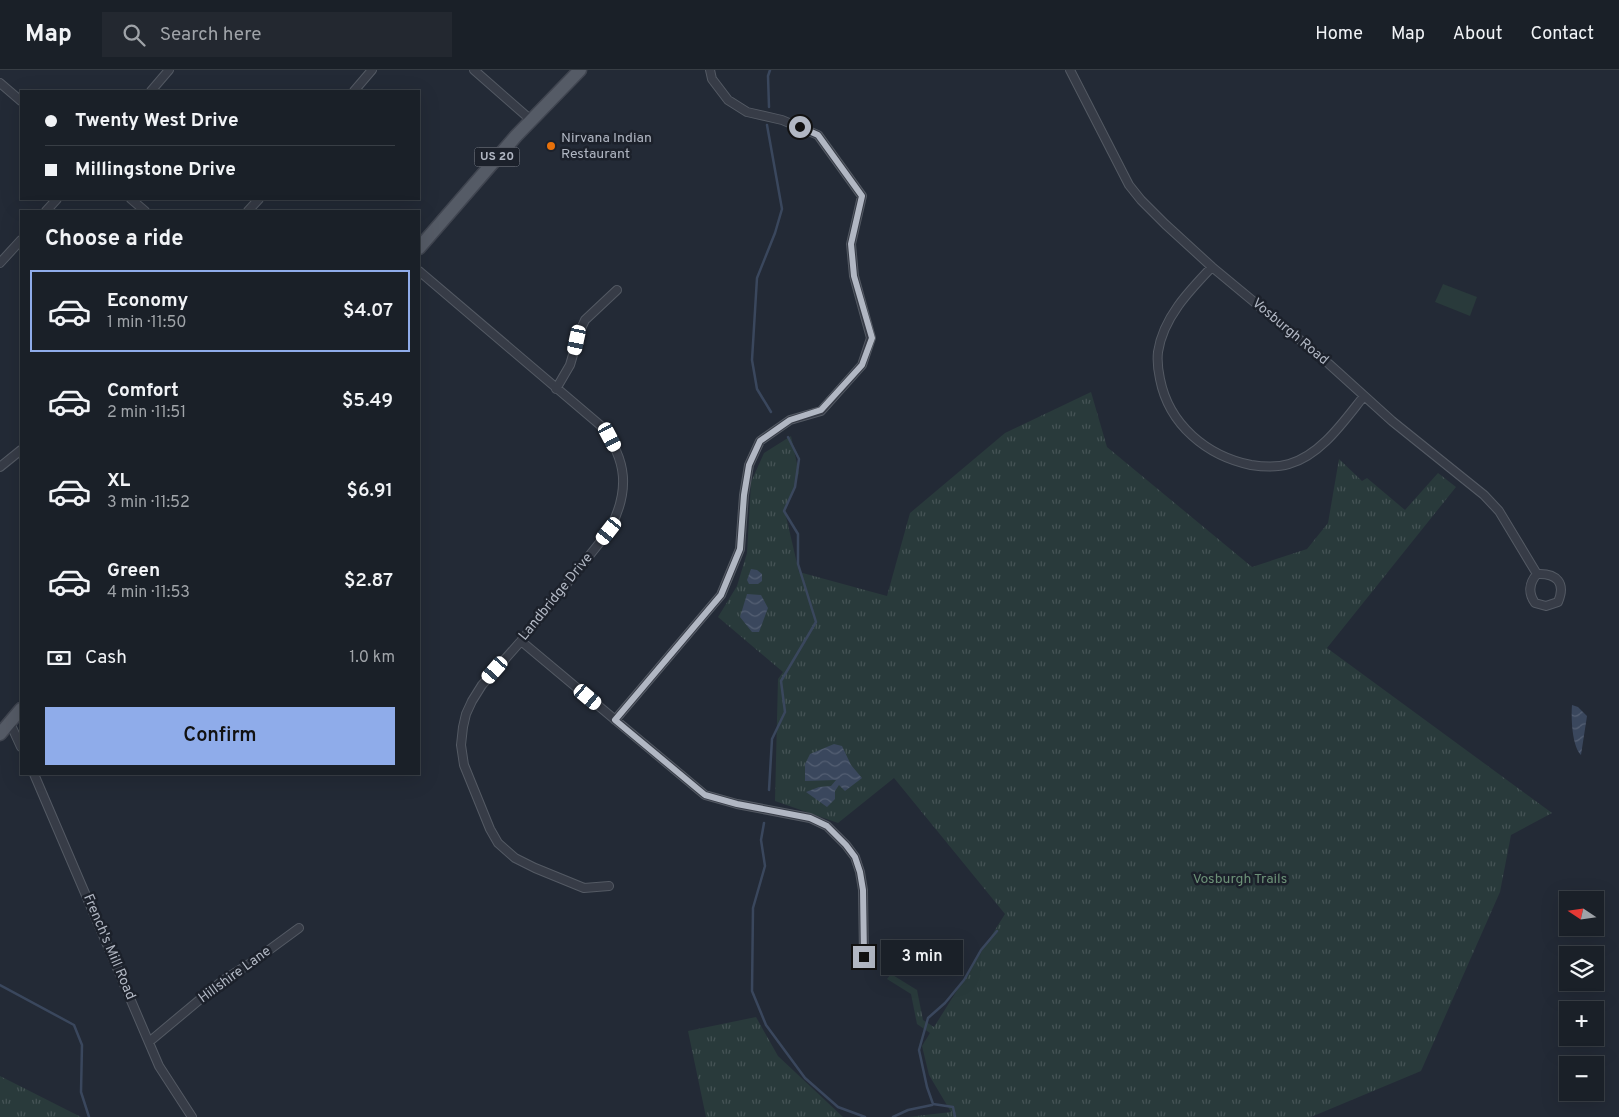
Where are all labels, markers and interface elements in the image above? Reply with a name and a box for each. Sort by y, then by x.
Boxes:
search box [102,12,452,57]
text: Map [25,20,72,50]
icon: search [120,21,148,49]
text: Search here [160,23,261,47]
text: Home [1315,23,1363,46]
text: Map [1391,23,1425,46]
text: About [1453,23,1502,46]
text: Contact [1530,23,1594,46]
text: Twenty West Drive [75,109,238,133]
route start [789,116,811,138]
place label: Nirvana Indian Restaurant [561,130,652,163]
marker: Nirvana Indian Restaurant [545,140,557,152]
road number: US 20 [474,147,520,166]
text: Millingstone Drive [75,158,236,182]
text: Choose a ride [45,226,183,253]
icon: car [47,289,92,334]
text: Economy [107,289,188,313]
street label: Vosburgh Road [1248,295,1332,369]
text: $4.07 [343,299,393,323]
text: 1 min · 11:50 [107,313,187,333]
car [566,324,587,356]
icon: car [47,379,92,424]
text: Comfort [107,379,179,403]
text: $5.49 [342,389,393,413]
text: 2 min · 11:51 [107,403,186,423]
car [596,420,623,454]
icon: car [47,469,92,514]
text: XL [107,469,130,493]
text: $6.91 [347,479,393,503]
text: 3 min · 11:52 [107,493,190,513]
car [593,515,624,547]
street label: Landbridge Drive [515,550,597,644]
icon: car [47,559,92,604]
text: Green [107,559,160,583]
text: $2.87 [344,569,393,593]
text: 4 min · 11:53 [107,583,190,603]
icon: cash [45,644,73,672]
text: Cash [85,646,127,670]
text: 1.0 km [349,648,395,668]
car [479,654,510,686]
car [571,682,604,712]
button: Confirm [45,707,395,765]
park label: Vosburgh Trails [1193,871,1287,888]
north arrow [1559,891,1604,936]
map controls [1559,891,1604,1101]
street label: French's Mill Road [79,892,139,1002]
callout: 3 min [882,940,964,974]
street label: Hillshire Lane [195,943,275,1007]
route end [853,946,875,968]
button: layers [1559,946,1604,991]
text: 3 min [901,947,943,967]
button: + [1559,1001,1604,1046]
button: − [1559,1056,1604,1101]

